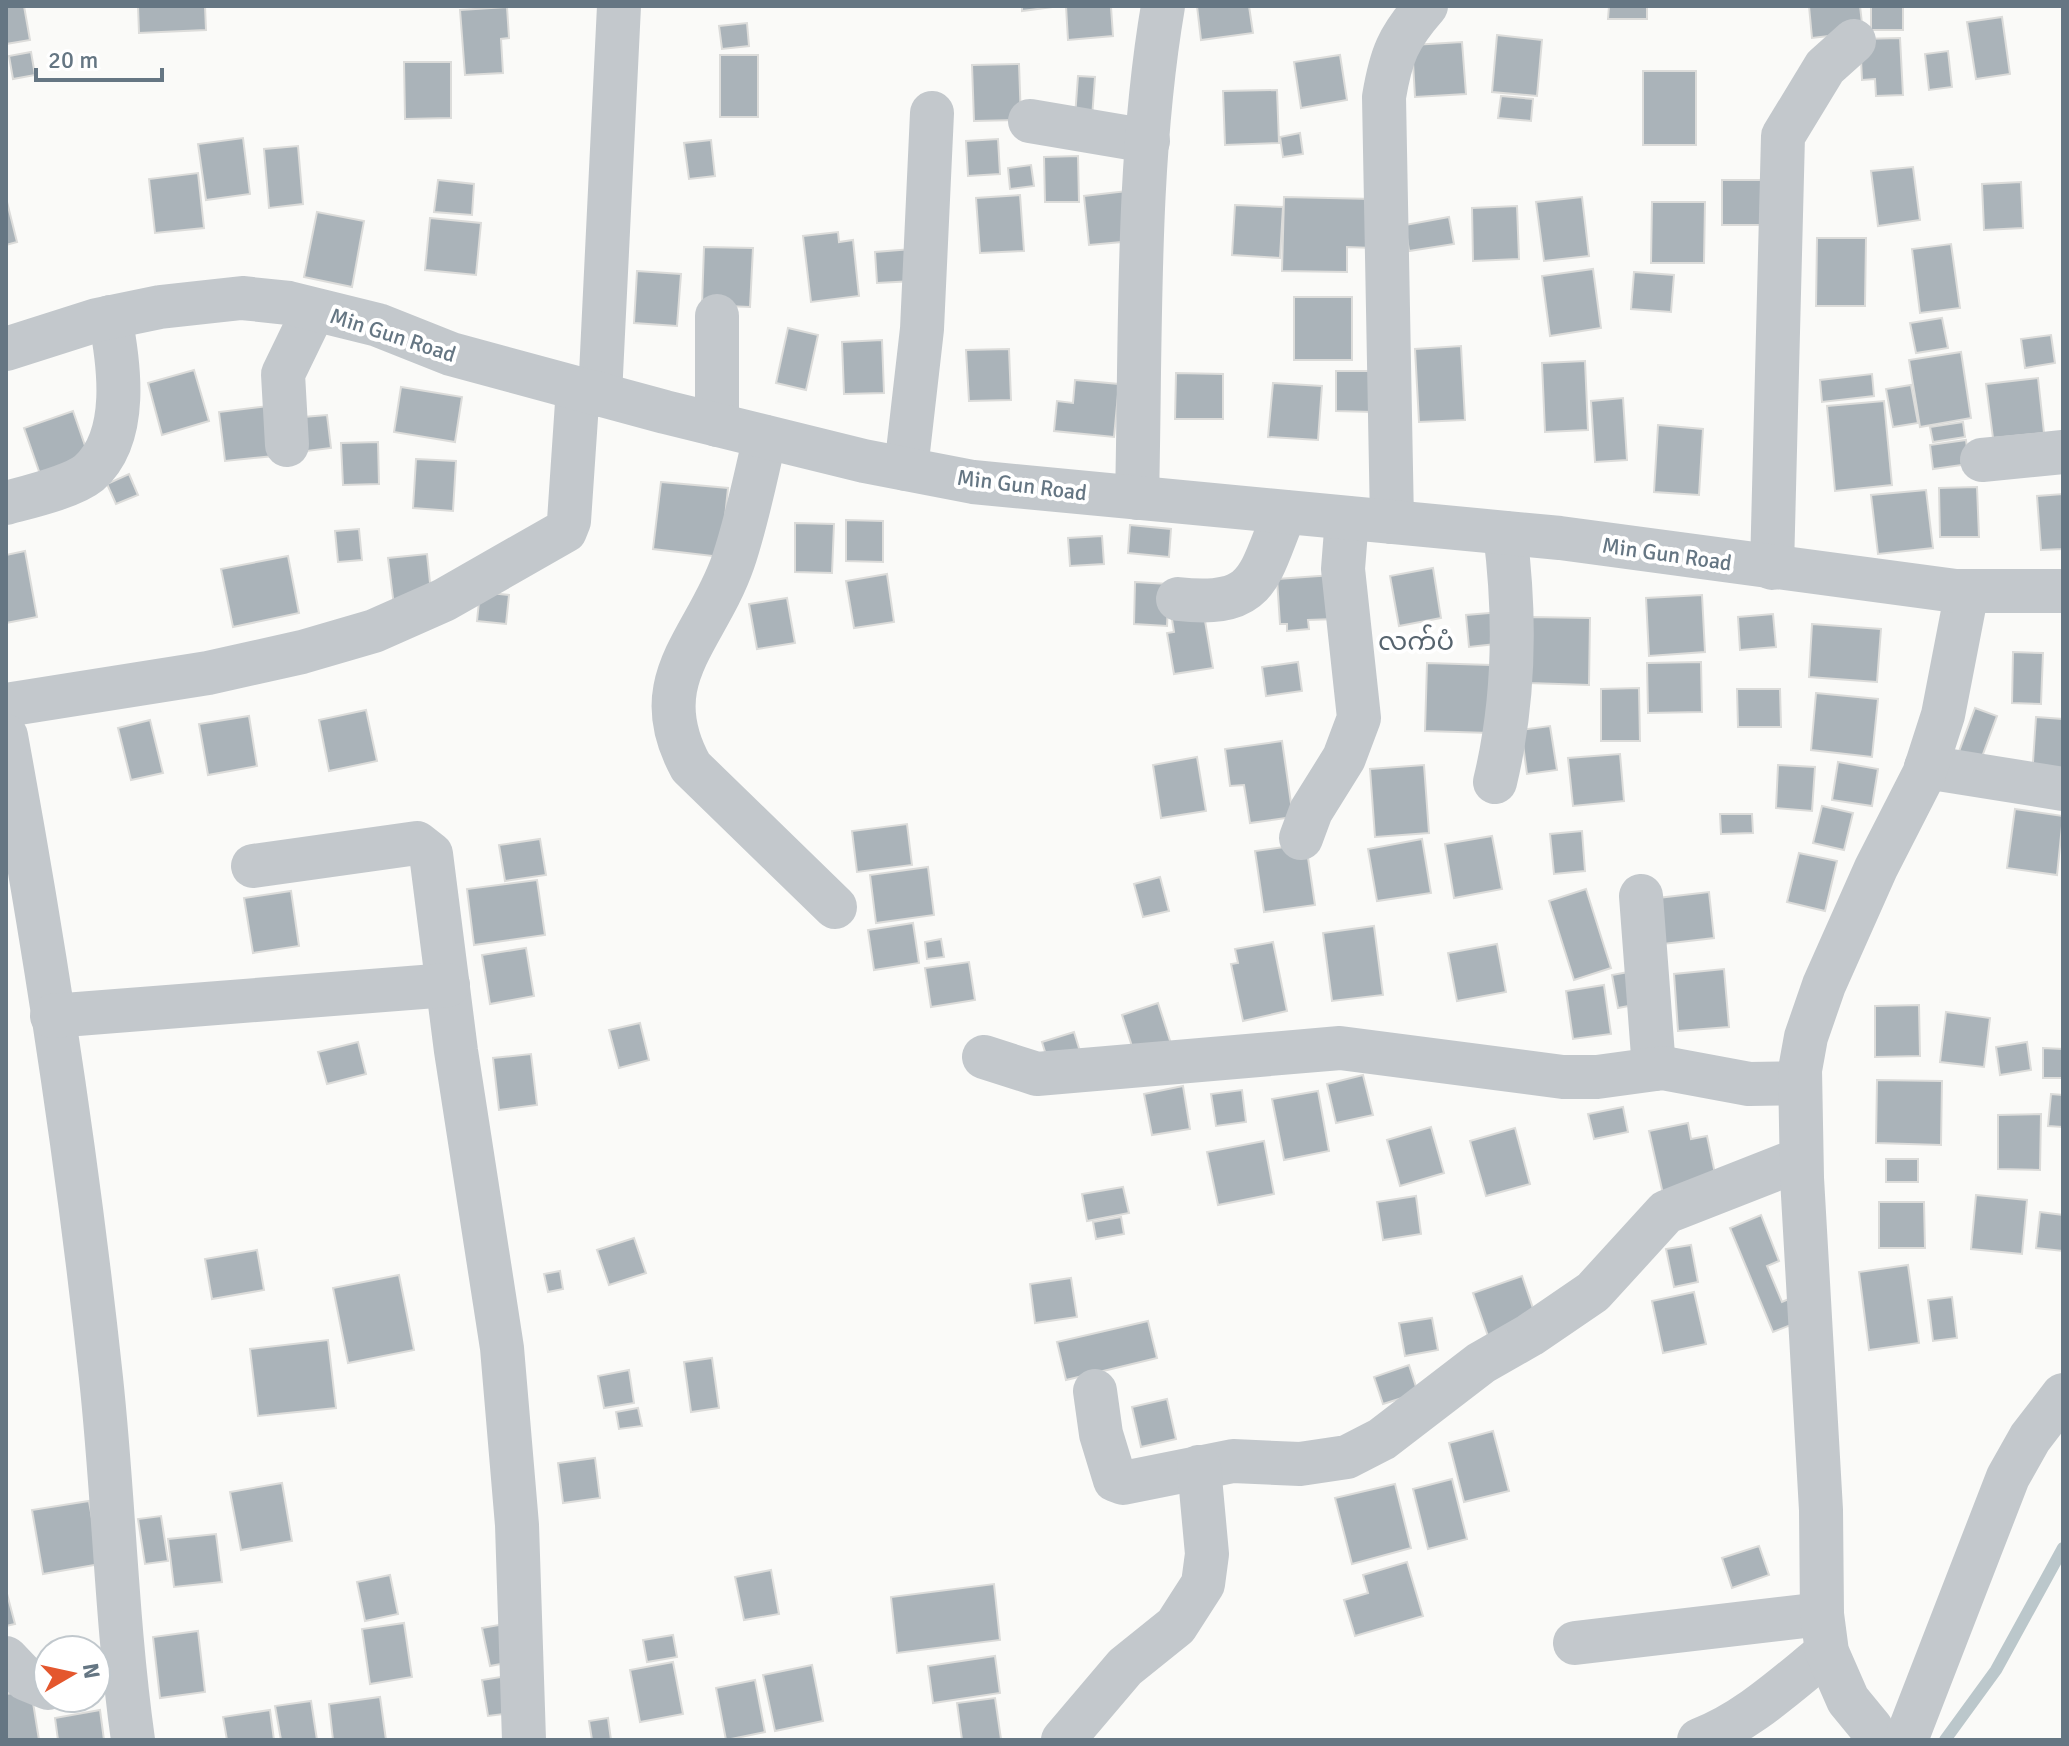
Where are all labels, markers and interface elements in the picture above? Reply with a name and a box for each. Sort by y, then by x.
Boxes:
scale bar [36,32,162,82]
text: 20 m [48,45,98,75]
street label: Min Gun Road [327,302,459,368]
street label: Min Gun Road [955,464,1089,506]
street label: Min Gun Road [1600,532,1734,576]
district label: လက်ပံ [1378,624,1454,658]
north arrow [32,1634,112,1714]
text: N [77,1661,106,1681]

